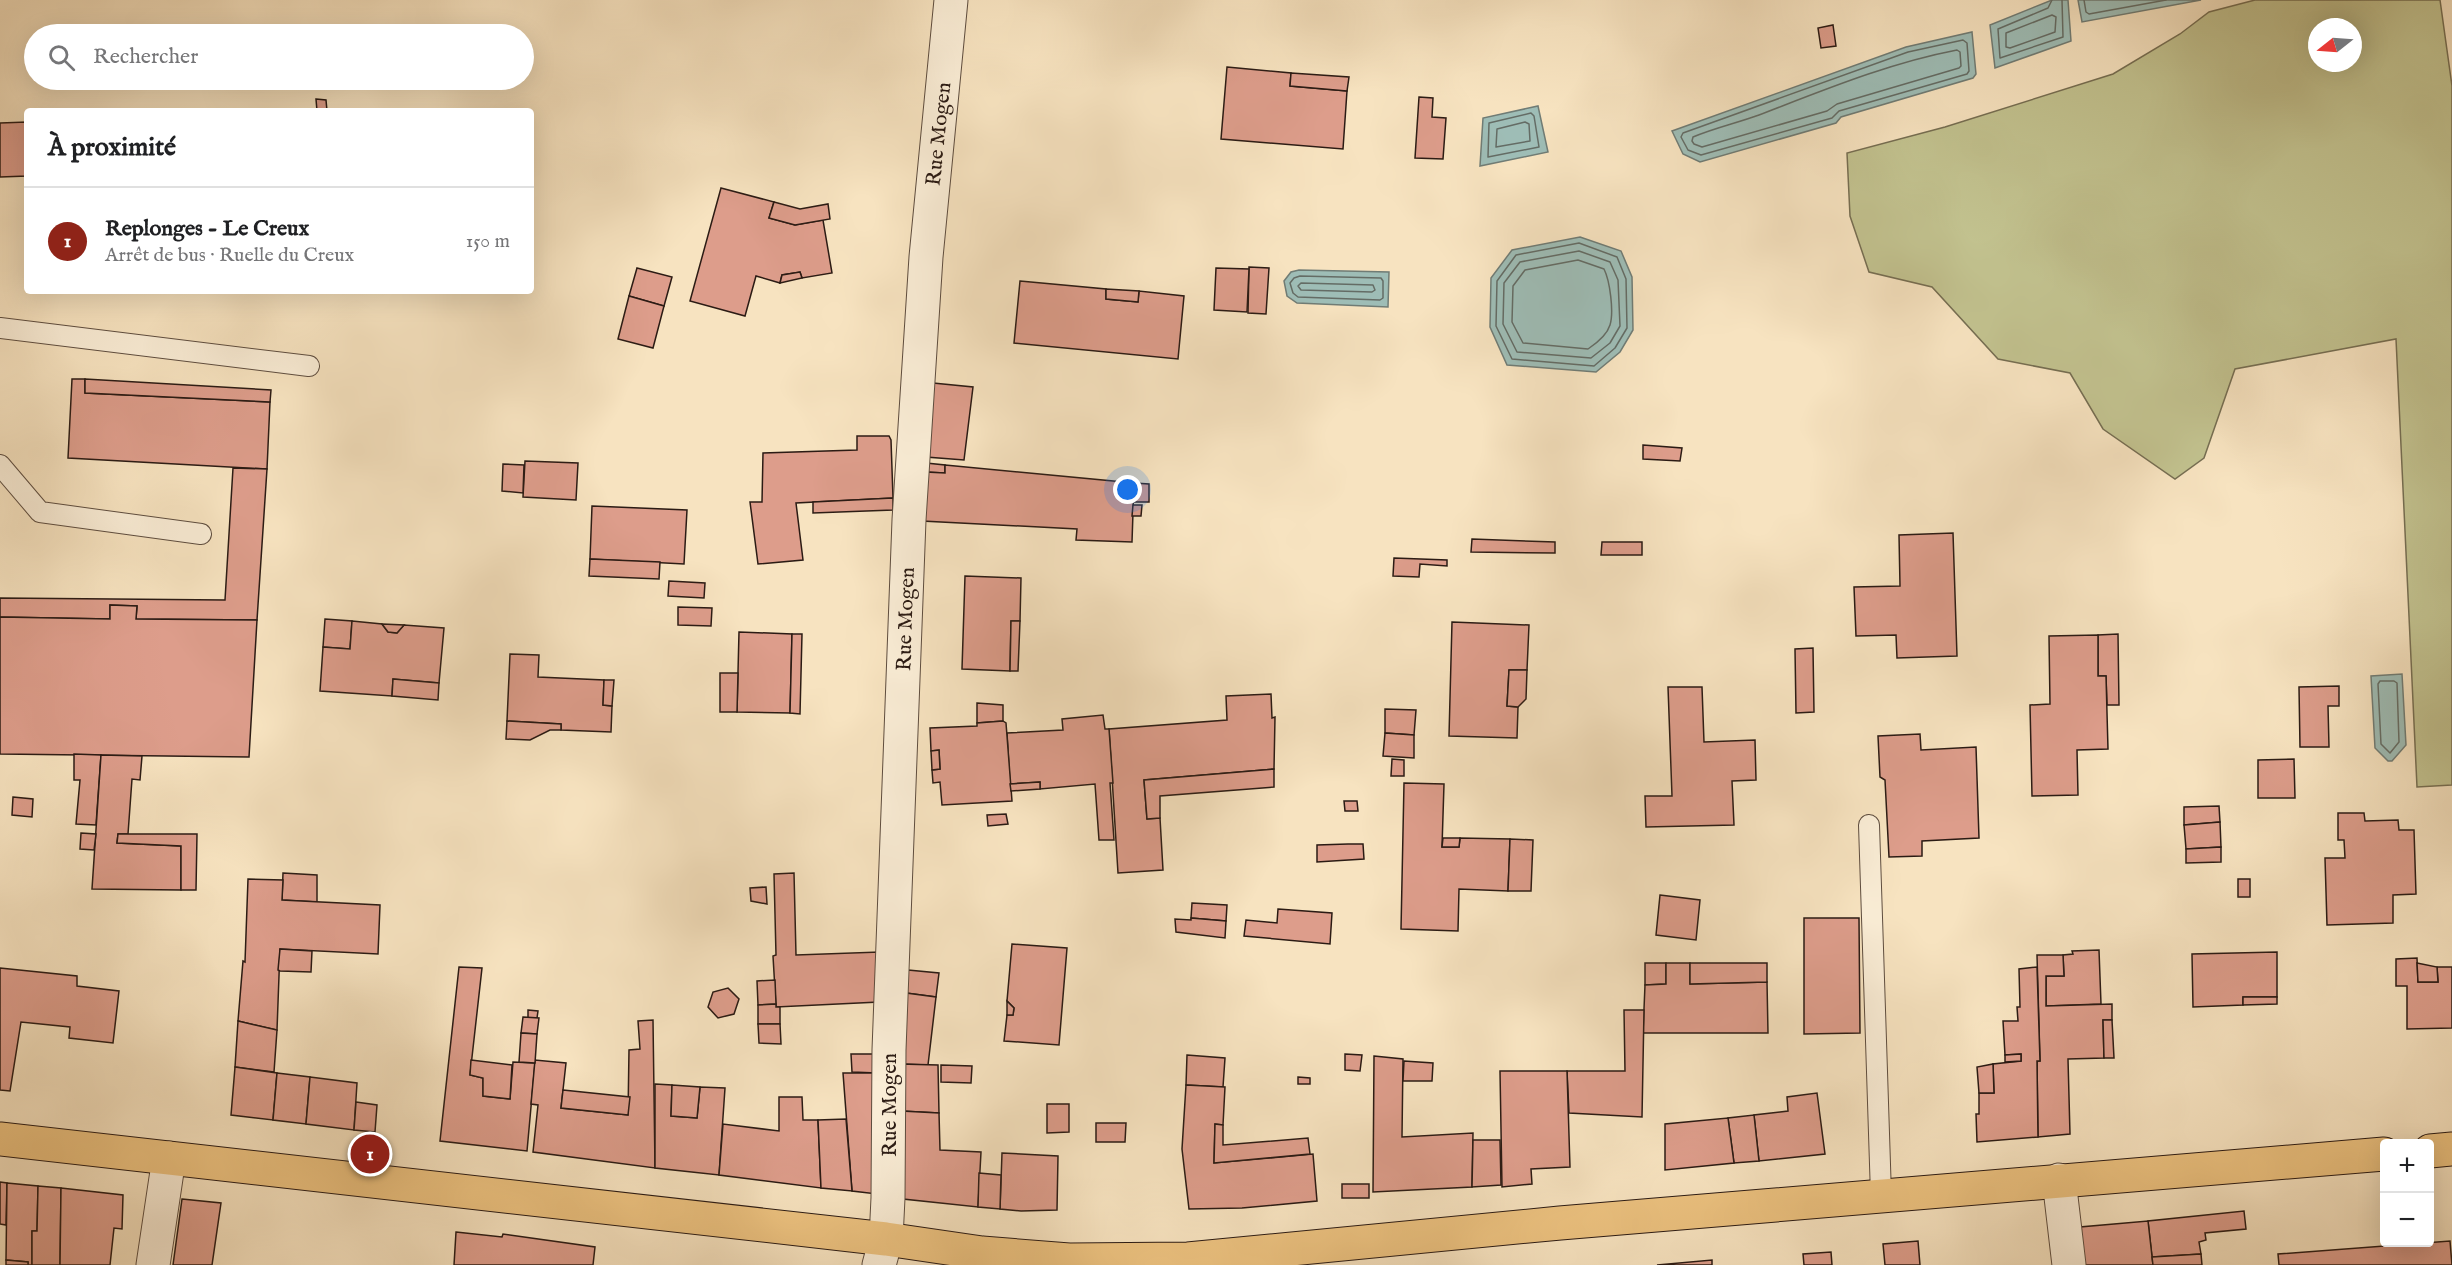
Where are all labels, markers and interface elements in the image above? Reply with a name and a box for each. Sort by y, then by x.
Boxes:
north arrow [2308,18,2362,72]
search box [24,24,534,90]
icon: search [45,41,78,74]
text: Rechercher [93,43,198,71]
street label: Rue Mogen [921,81,958,187]
text: À proximité [48,131,176,164]
text: Replonges - Le Creux [105,215,309,243]
text: 1 [64,229,71,254]
text: 150 m [466,229,510,254]
text: Arrêt de bus · Ruelle du Creux [105,243,354,268]
your location [1113,475,1142,504]
street label: Rue Mogen [891,567,922,672]
street label: Rue Mogen [877,1053,904,1157]
pin: 1 [350,1132,389,1176]
map controls [2380,1139,2434,1247]
button: + [2380,1139,2434,1193]
button: − [2380,1193,2434,1247]

